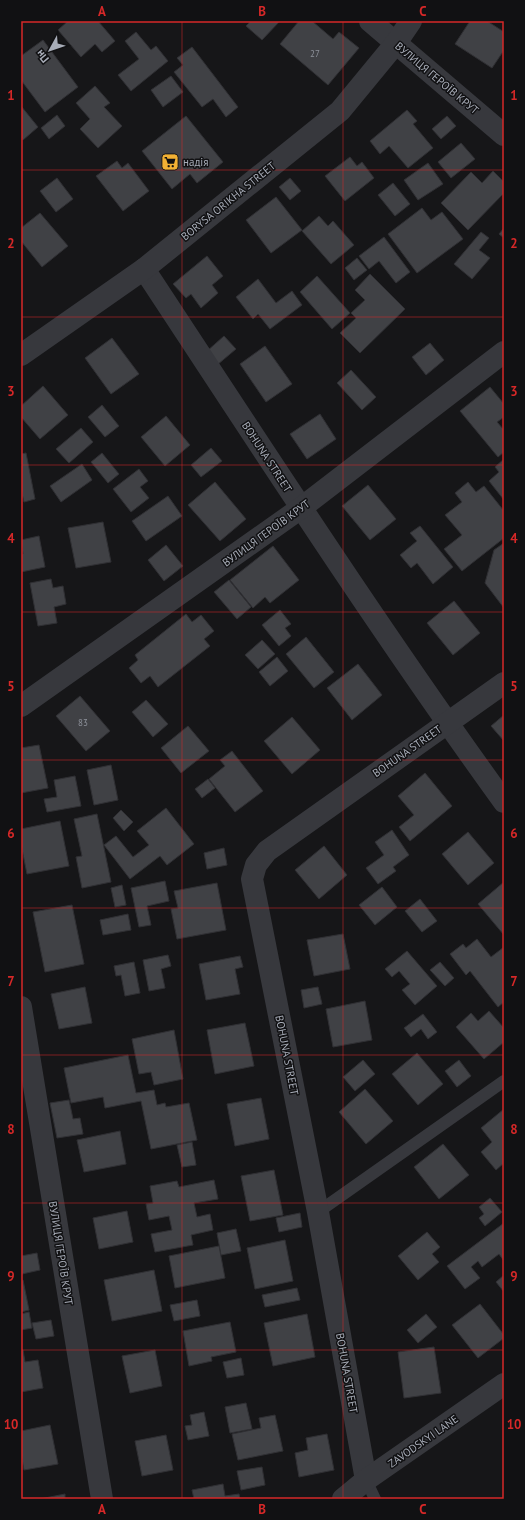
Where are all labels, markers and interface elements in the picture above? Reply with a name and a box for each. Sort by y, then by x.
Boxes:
text: A [98,3,106,20]
text: B [258,3,266,20]
text: C [419,3,427,20]
north arrow [30,30,70,70]
street label: ВУЛИЦЯ ГЕРОЇВ КРУТ [392,39,482,117]
text: Пн [33,47,52,66]
house number: 27 [310,48,320,59]
text: 1 [7,87,15,104]
text: 1 [510,87,518,104]
supermarket icon: надія [160,152,180,172]
place label: надія [183,155,209,169]
street label: BORYSA ORIKHA STREET [178,159,278,243]
text: 2 [7,235,15,252]
text: 2 [510,235,518,252]
text: 3 [7,383,15,400]
text: 3 [510,383,518,400]
street label: BOHUNA STREET [239,419,295,495]
street label: ВУЛИЦЯ ГЕРОЇВ КРУТ [219,496,313,570]
text: 4 [7,530,15,547]
text: 4 [510,530,518,547]
text: 5 [7,678,15,695]
text: 5 [510,678,518,695]
house number: 83 [78,717,88,728]
street label: BOHUNA STREET [370,722,444,780]
text: 6 [7,825,15,842]
text: 6 [510,825,518,842]
text: 7 [7,973,15,990]
text: 7 [510,973,518,990]
street label: BOHUNA STREET [272,1014,302,1096]
text: 8 [7,1121,15,1138]
text: 8 [510,1121,518,1138]
street label: ВУЛИЦЯ ГЕРОЇВ КРУТ [46,1200,76,1306]
text: 9 [7,1268,15,1285]
text: 9 [510,1268,518,1285]
street label: BOHUNA STREET [333,1332,361,1414]
street label: ZAVODSKYI LANE [385,1412,461,1470]
text: 10 [4,1416,18,1433]
text: 10 [507,1416,521,1433]
text: A [98,1501,106,1518]
text: B [258,1501,266,1518]
text: C [419,1501,427,1518]

